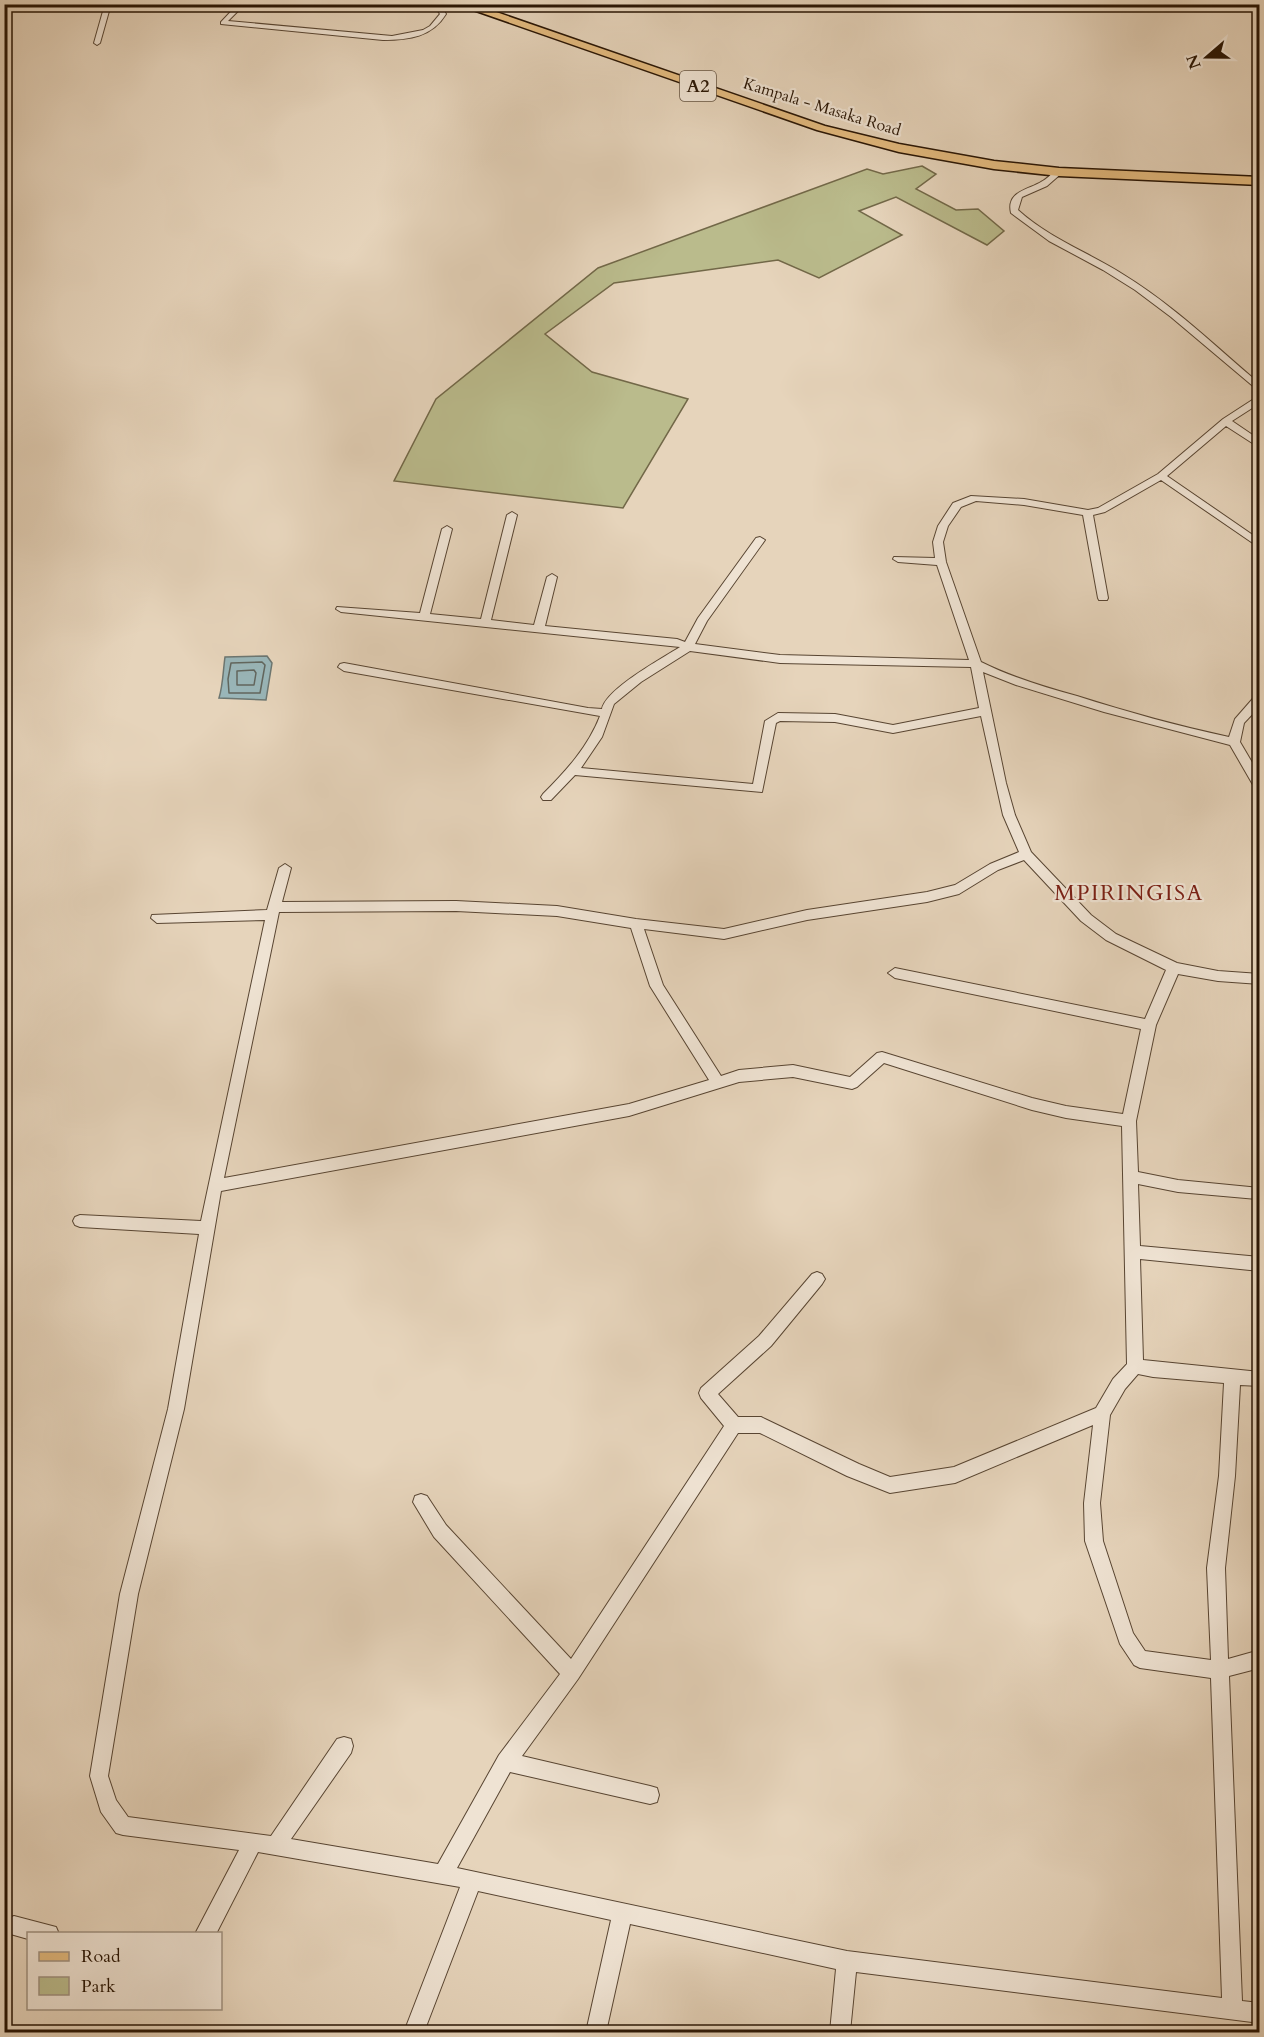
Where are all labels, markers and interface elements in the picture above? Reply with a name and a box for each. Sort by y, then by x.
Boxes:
north arrow [1177,27,1237,87]
text: N [1181,51,1207,72]
road number: A2 [680,71,716,101]
street label: Kampala - Masaka Road [741,73,904,142]
district label: MPIRINGISA [1054,878,1204,908]
legend [27,1932,222,2010]
text: Road [81,1944,121,1969]
text: Park [81,1974,116,1999]

